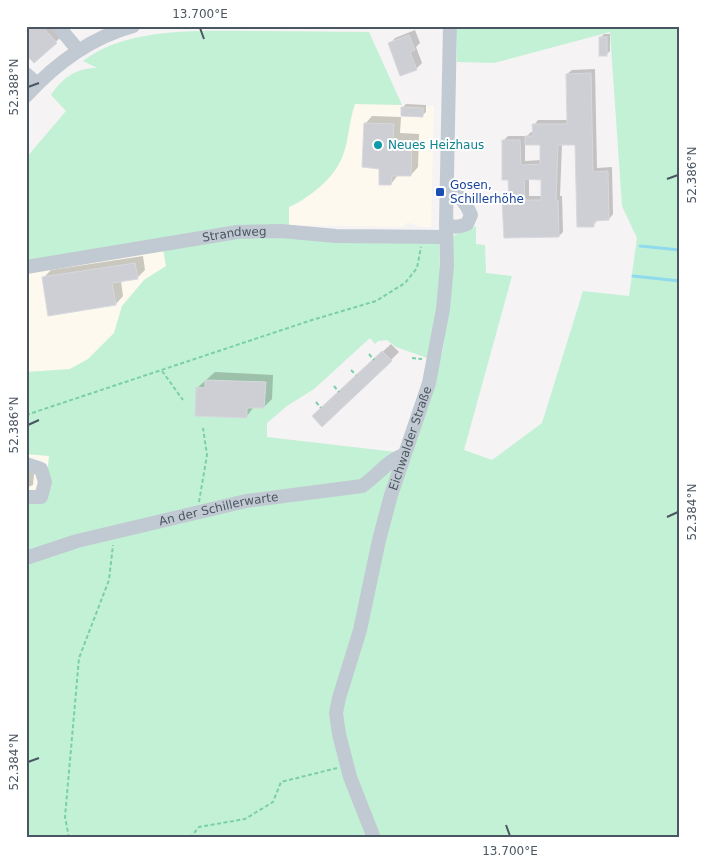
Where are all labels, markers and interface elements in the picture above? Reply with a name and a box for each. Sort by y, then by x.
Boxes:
text: 13.700°E [172,7,228,21]
text: 52.388°N [7,59,21,115]
place label: Neues Heizhaus [388,138,484,152]
marker: Neues Heizhaus [372,139,384,151]
text: 52.386°N [685,147,699,203]
place label: Gosen, Schillerhöhe [450,178,524,206]
marker: Gosen, Schillerhöhe [434,186,446,198]
street label: Strandweg [201,224,267,245]
street label: Eichwalder Straße [386,384,434,492]
text: 52.386°N [7,397,21,453]
text: 52.384°N [685,484,699,540]
street label: An der Schillerwarte [157,490,279,528]
text: 52.384°N [7,734,21,790]
text: 13.700°E [482,844,538,858]

